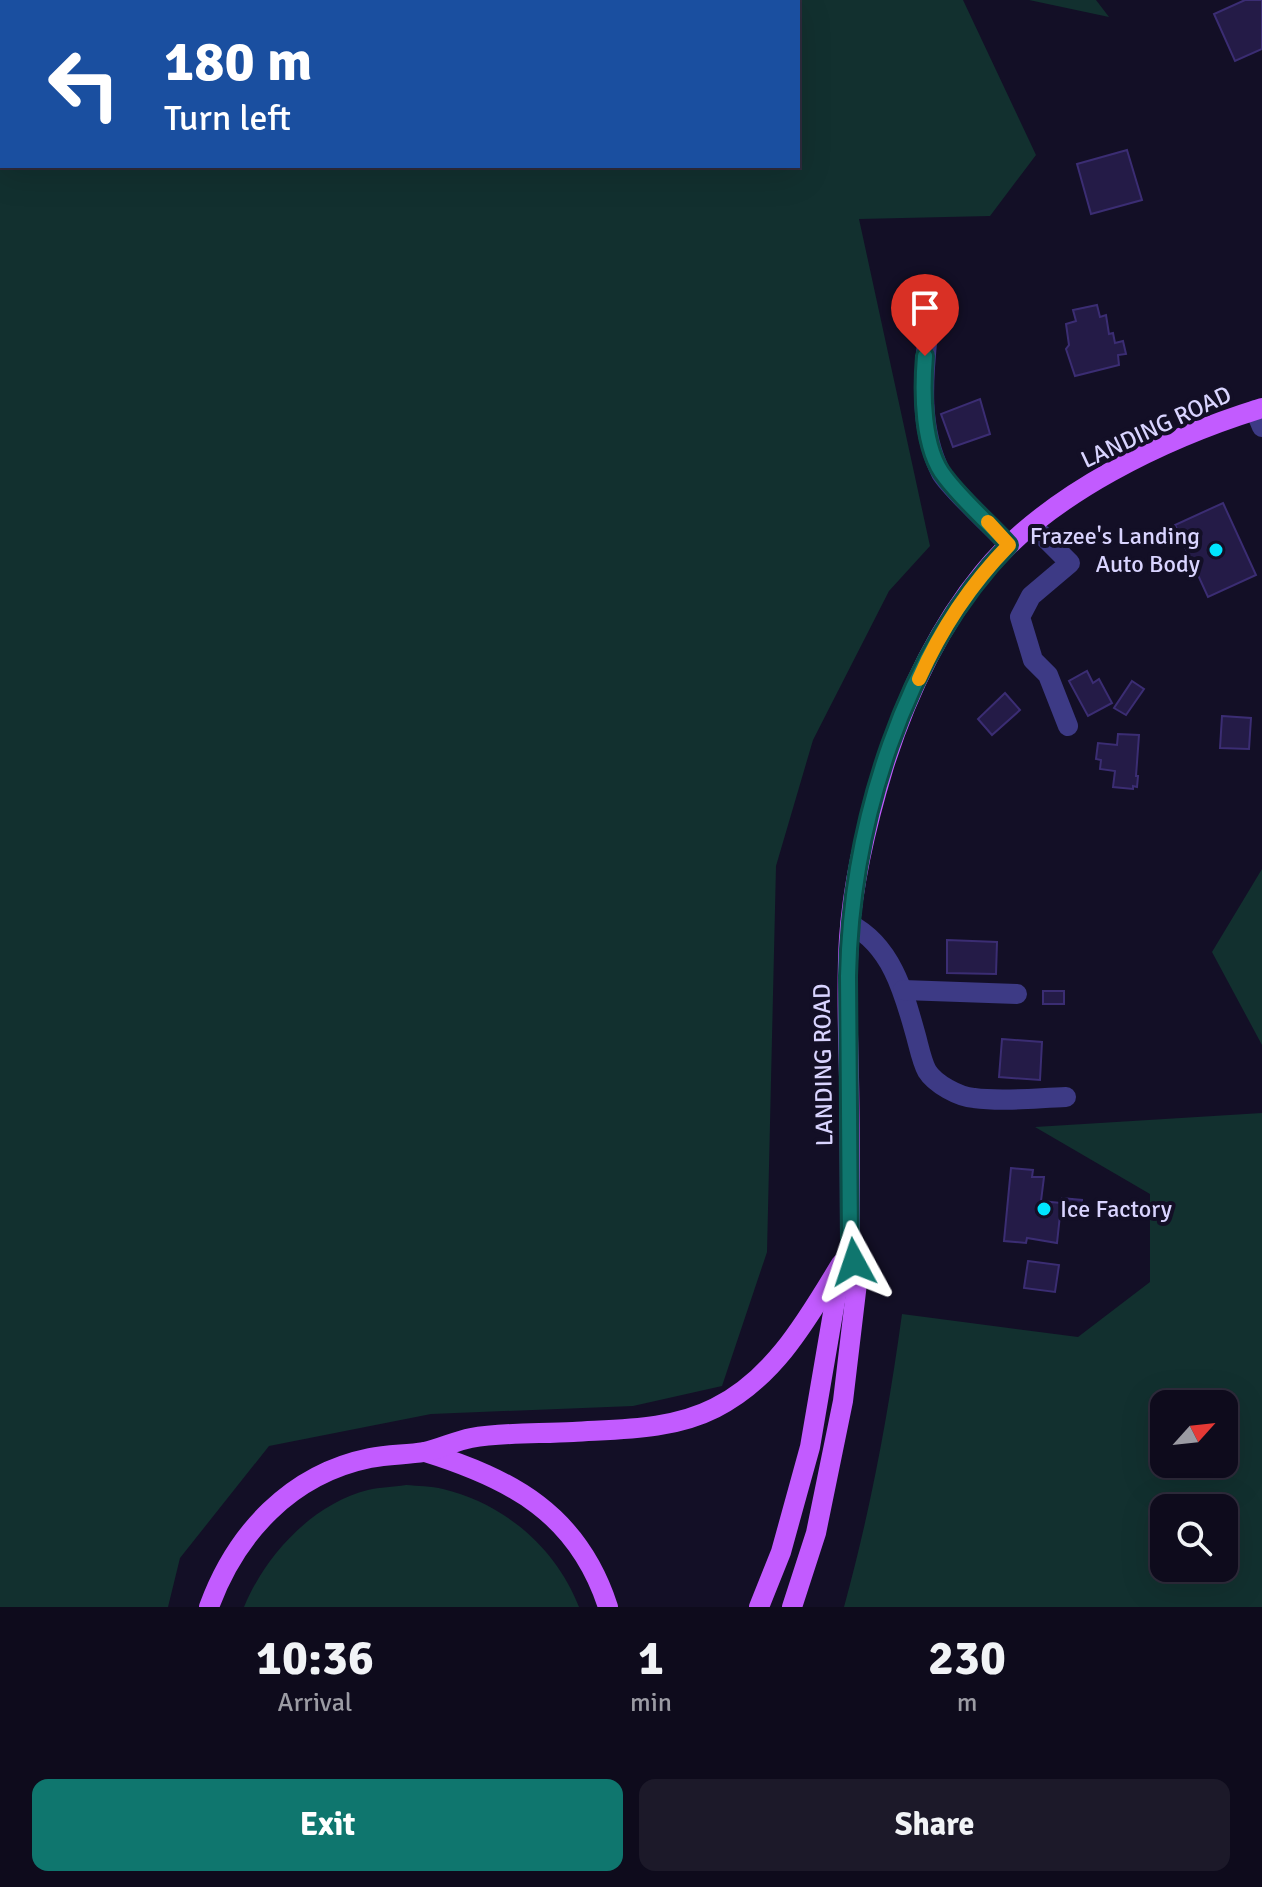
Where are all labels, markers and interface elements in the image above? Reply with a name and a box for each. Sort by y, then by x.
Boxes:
text: 180 m [164,27,312,96]
icon: left [32,32,136,136]
text: Turn left [164,96,291,141]
pin [891,274,959,356]
icon: arrive [903,286,947,330]
street label: LANDING ROAD [1076,379,1236,475]
place label: Frazee's Landing Auto Body [1030,521,1200,579]
marker: Frazee's Landing Auto Body [1207,541,1225,559]
street label: LANDING ROAD [807,983,839,1147]
place label: Ice Factory [1060,1194,1172,1224]
marker: Ice Factory [1035,1200,1053,1218]
position arrow [812,1220,896,1304]
north arrow [1150,1390,1238,1478]
map controls [1150,1390,1238,1582]
button: search [1150,1494,1238,1582]
text: 10:36 [256,1629,374,1688]
text: 1 [638,1629,664,1688]
text: 230 [928,1629,1006,1688]
text: Arrival [278,1687,352,1719]
text: min [630,1687,672,1719]
text: m [957,1687,977,1719]
button: Exit [32,1779,623,1871]
button: Share [639,1779,1230,1871]

